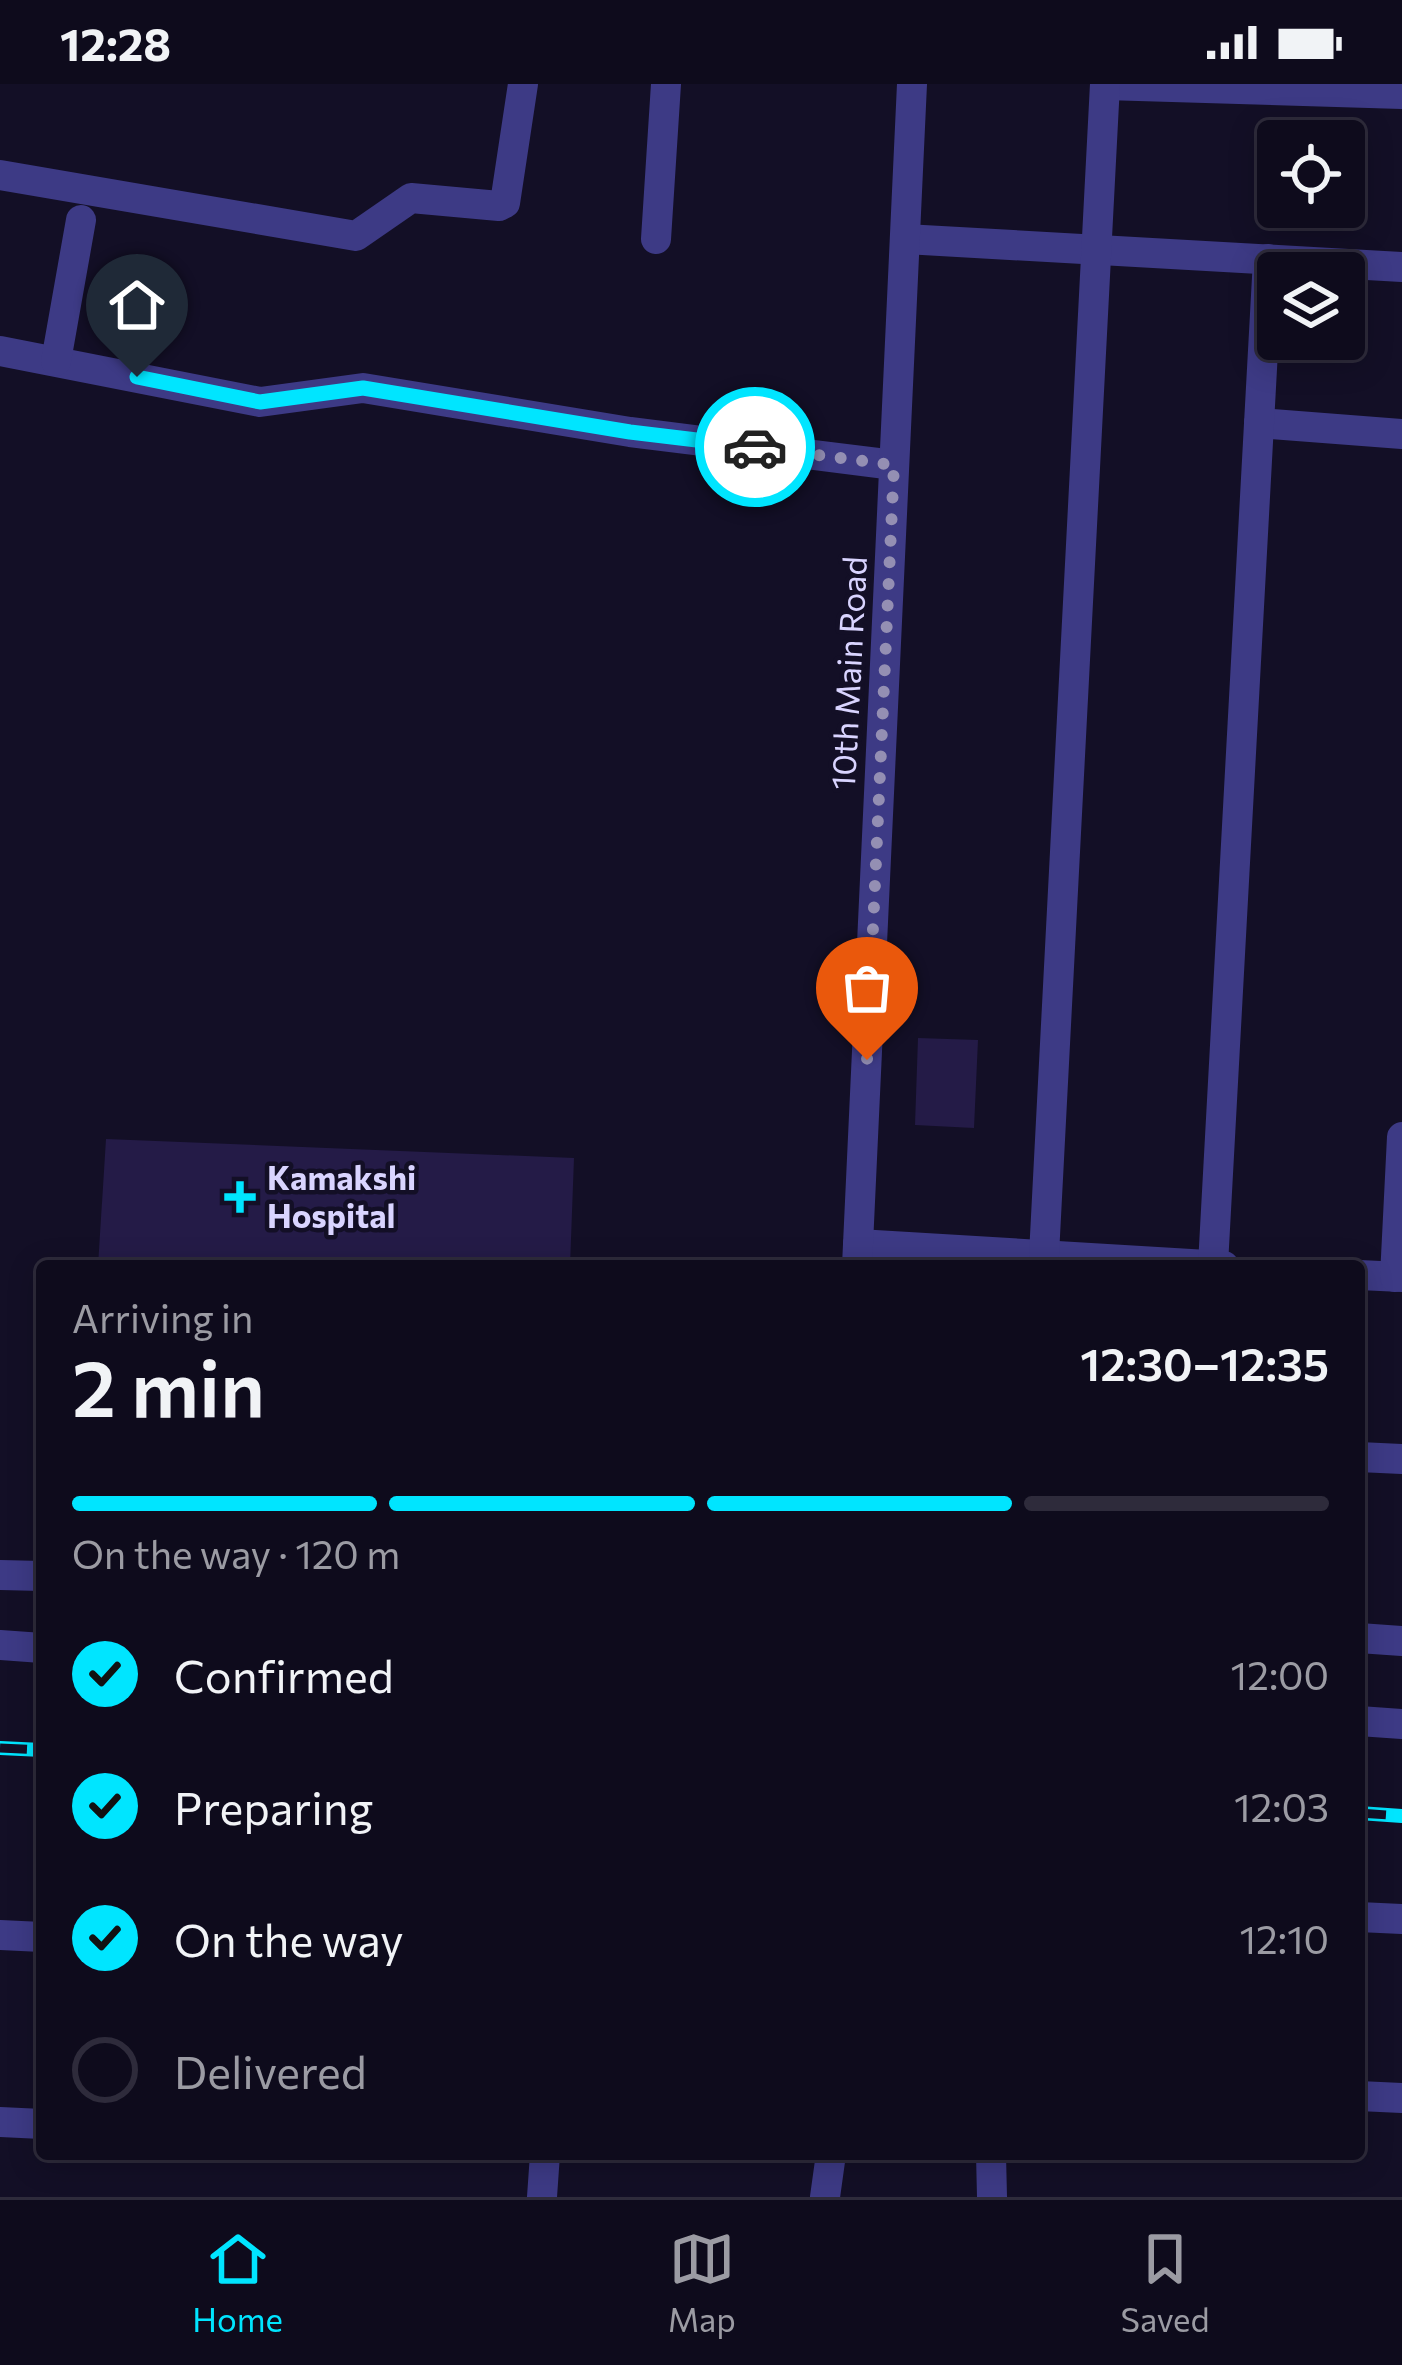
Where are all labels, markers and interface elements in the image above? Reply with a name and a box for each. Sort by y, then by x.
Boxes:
text: 12:28 [60,15,171,70]
map controls [1257,120,1365,360]
button: locate [1257,120,1365,228]
button: layers [1257,252,1365,360]
pin [86,254,188,377]
icon: home [104,272,170,338]
courier [695,387,815,507]
icon: car [722,414,788,480]
street label: 10th Main Road [821,555,874,791]
pin [816,937,918,1060]
icon: bag [834,955,900,1021]
place label: Kamakshi Hospital [267,1156,416,1235]
marker: Kamakshi Hospital [224,1181,256,1213]
text: Arriving in [72,1293,253,1341]
text: 12:30–12:35 [1080,1335,1329,1390]
text: 2 min [72,1338,265,1433]
text: On the way · 120 m [72,1529,400,1577]
icon: check [72,1641,138,1707]
text: Confirmed [174,1647,394,1702]
text: 12:00 [1231,1650,1329,1698]
icon: check [72,1773,138,1839]
text: Preparing [174,1779,373,1834]
text: 12:03 [1234,1782,1329,1830]
icon: check [72,1905,138,1971]
text: On the way [174,1911,404,1966]
text: 12:10 [1239,1914,1329,1962]
text: Delivered [174,2043,367,2098]
tab: Home [192,2226,283,2339]
tab: Map [668,2226,736,2339]
tab: Saved [1121,2226,1210,2339]

